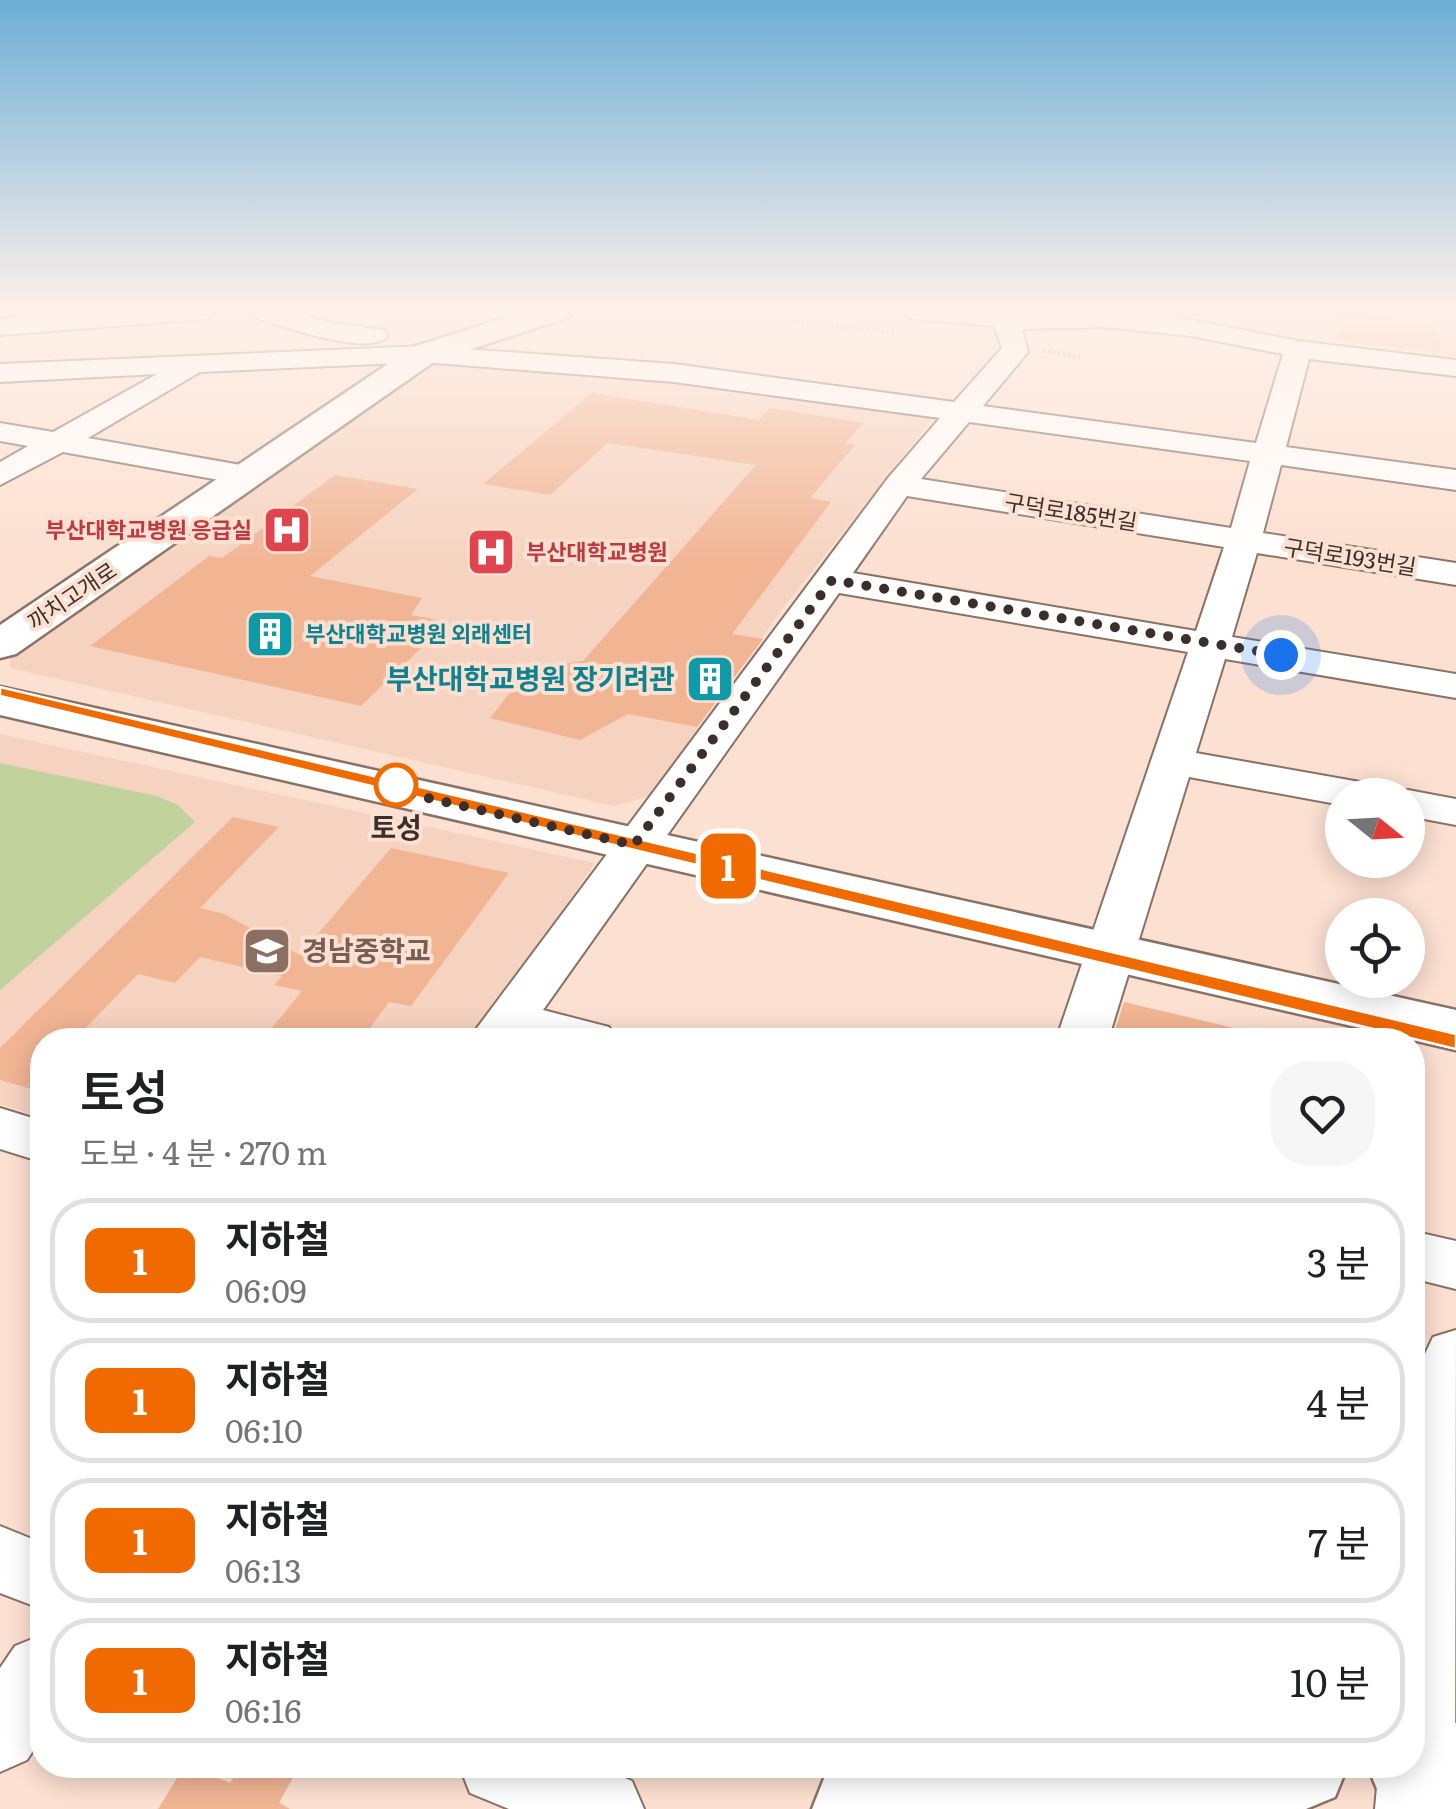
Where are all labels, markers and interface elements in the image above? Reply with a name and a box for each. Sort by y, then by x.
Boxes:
street label: 구덕로185번길 [1003,484,1140,537]
hospital icon: 부산대학교병원 응급실 [261,504,313,556]
place label: 부산대학교병원 응급실 [45,512,252,545]
hospital icon: 부산대학교병원 [465,526,517,578]
street label: 구덕로193번길 [1282,529,1419,582]
place label: 부산대학교병원 [526,534,668,567]
street label: 까치고개로 [20,553,122,637]
building icon: 부산대학교병원 외래센터 [244,608,296,660]
place label: 부산대학교병원 외래센터 [305,616,532,649]
your location [1256,630,1306,680]
building icon: 부산대학교병원 장기려관 [684,653,736,705]
place label: 부산대학교병원 장기려관 [386,656,675,698]
marker: 토성 [375,764,417,806]
north arrow [1325,778,1425,878]
map controls [1325,778,1425,998]
place label: 토성 [370,805,422,847]
line badge: 1 [696,834,760,898]
text: 1 [721,840,735,892]
button: locate [1325,898,1425,998]
school or university icon: 경남중학교 [241,925,293,977]
place label: 경남중학교 [302,928,431,970]
text: 토성 [80,1054,168,1125]
button: heart [1270,1061,1375,1166]
text: 도보 · 4 분 · 270 m [80,1127,327,1175]
text: 지하철 [225,1208,330,1265]
text: 3 분 [1307,1232,1370,1289]
text: 1 [133,1234,147,1286]
text: 06:09 [225,1265,307,1313]
text: 지하철 [225,1348,330,1405]
text: 4 분 [1307,1372,1370,1429]
text: 1 [133,1374,147,1426]
text: 06:10 [225,1405,303,1453]
text: 지하철 [225,1488,330,1545]
text: 7 분 [1308,1512,1370,1569]
text: 1 [133,1514,147,1566]
text: 06:13 [225,1545,302,1593]
text: 지하철 [225,1628,330,1685]
text: 10 분 [1290,1652,1370,1709]
text: 1 [133,1654,147,1706]
text: 06:16 [225,1685,302,1733]

